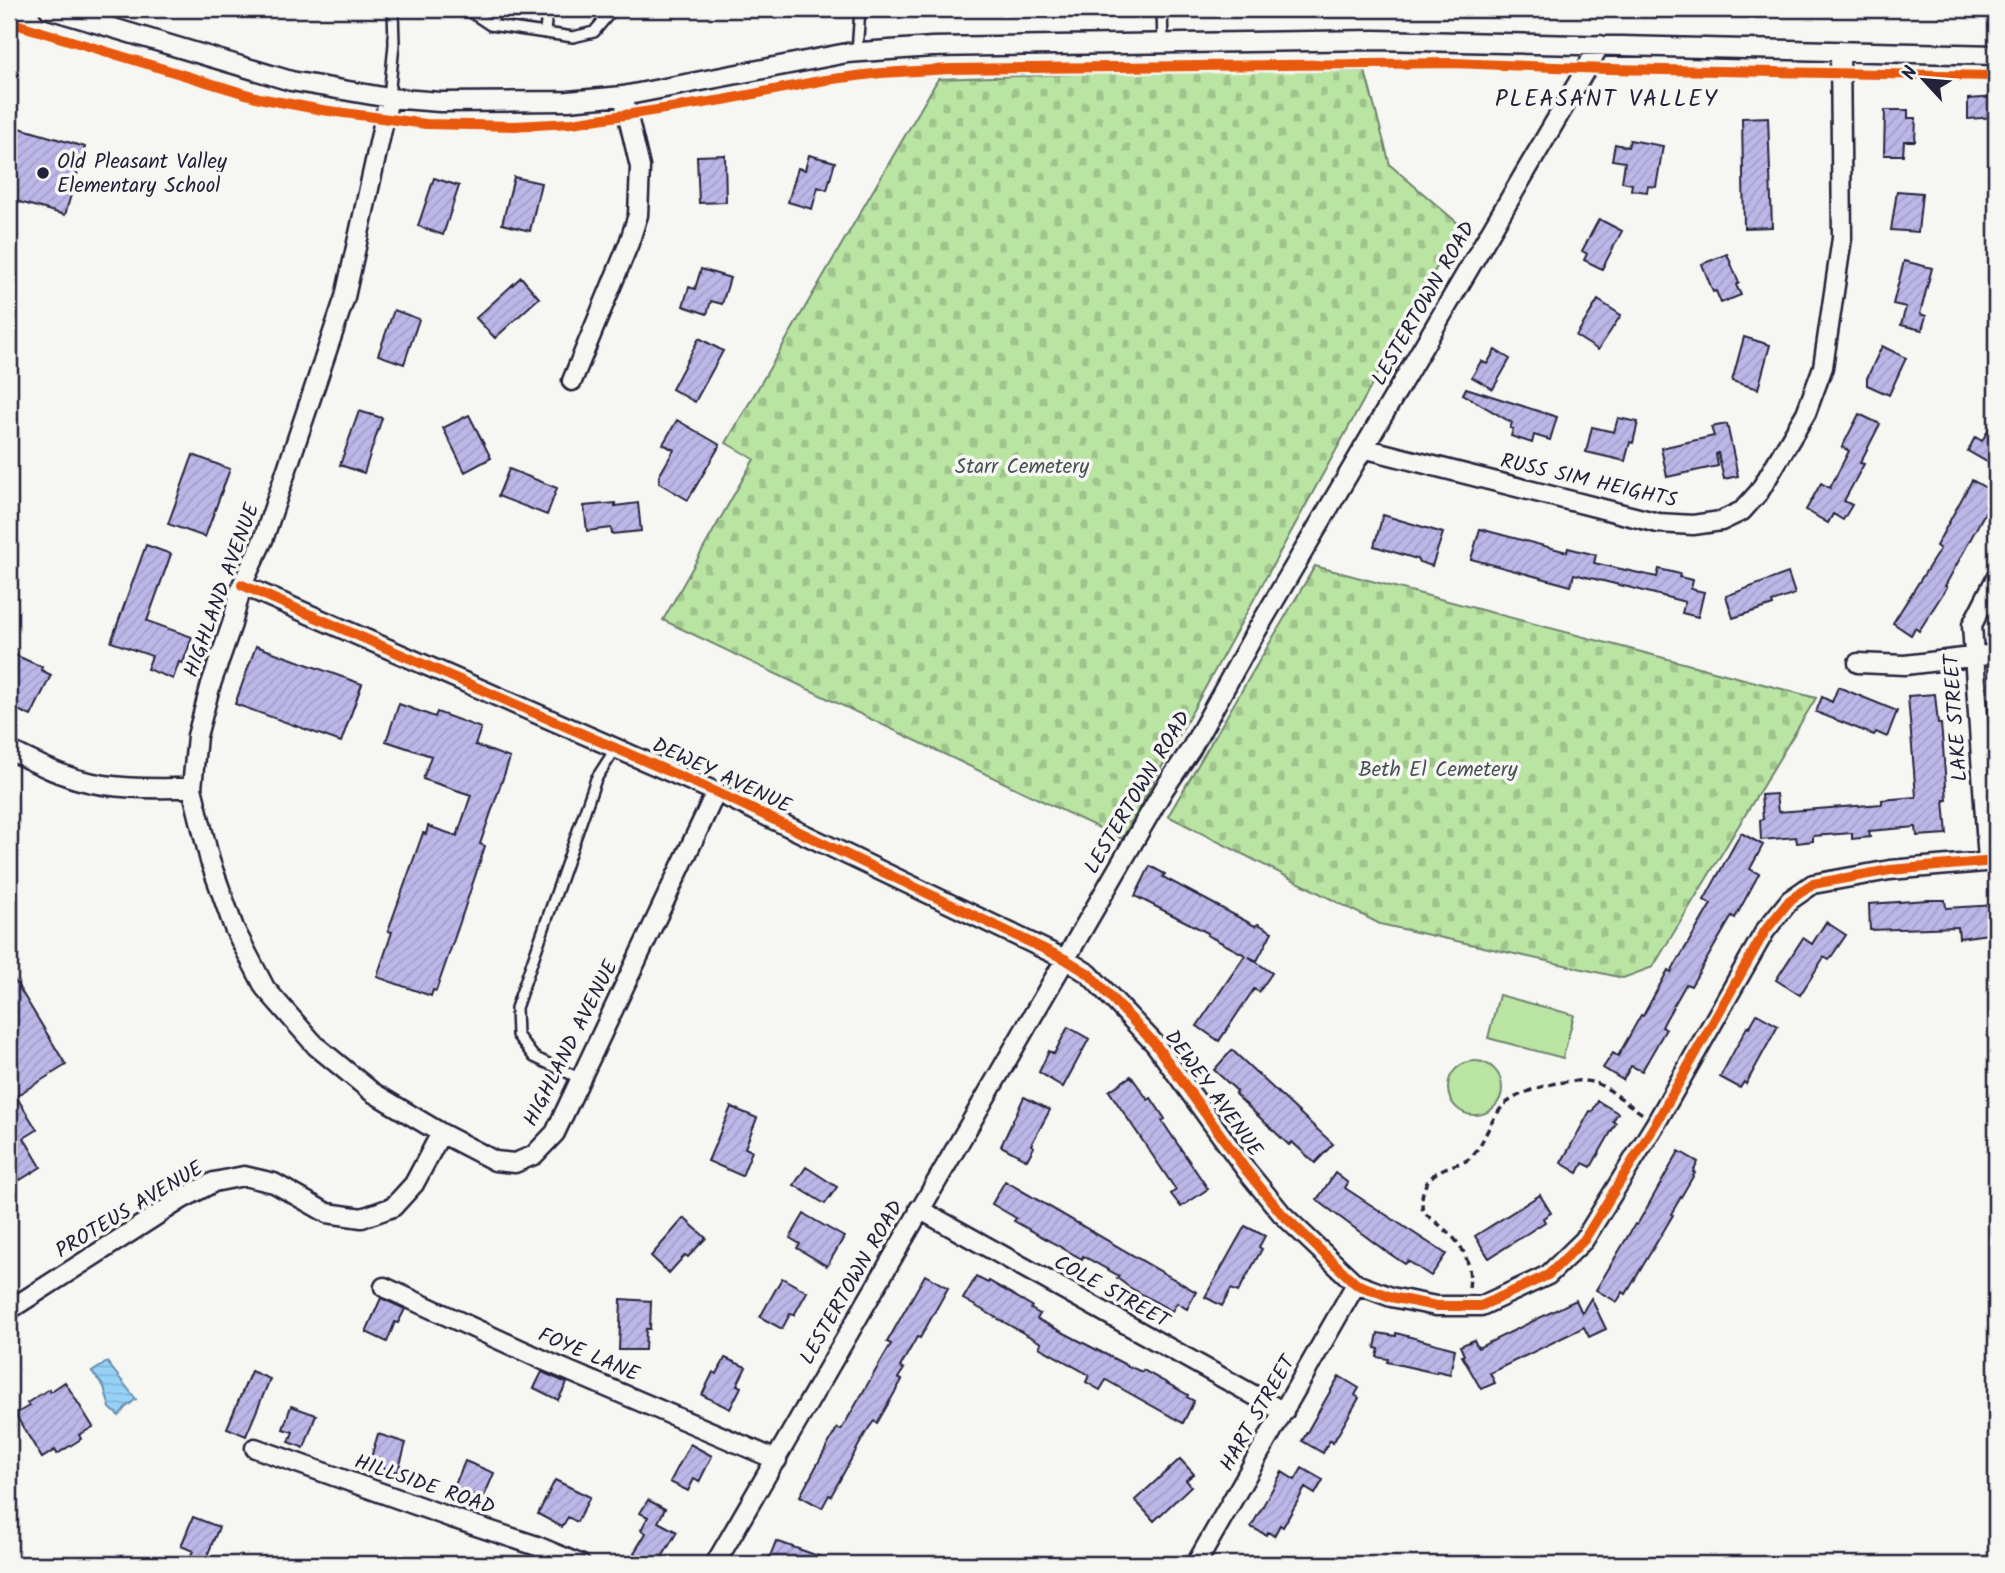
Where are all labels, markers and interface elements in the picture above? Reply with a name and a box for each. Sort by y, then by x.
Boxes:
north arrow [1890,46,1960,116]
text: N [1894,61,1927,85]
district label: PLEASANT VALLEY [1495,82,1719,118]
place label: Old Pleasant Valley Elementary School [57,146,227,203]
marker: Old Pleasant Valley Elementary School [35,165,51,181]
street label: LESTERTOWN ROAD [1364,215,1485,392]
street label: RUSS SIM HEIGHTS [1497,445,1680,518]
park label: Starr Cemetery [955,451,1089,484]
street label: HIGHLAND AVENUE [176,498,269,682]
street label: LAKE STREET [1935,651,1977,783]
street label: LESTERTOWN ROAD [1076,705,1200,881]
street label: DEWEY AVENUE [646,730,797,823]
park label: Beth El Cemetery [1358,754,1518,787]
street label: HIGHLAND AVENUE [515,954,628,1133]
street label: DEWEY AVENUE [1155,1023,1271,1165]
street label: PROTEUS AVENUE [49,1153,211,1268]
street label: LESTERTOWN ROAD [792,1194,913,1371]
street label: COLE STREET [1047,1247,1177,1339]
street label: FOYE LANE [533,1319,645,1392]
street label: HART STREET [1212,1348,1306,1478]
street label: HILLSIDE ROAD [350,1446,499,1525]

